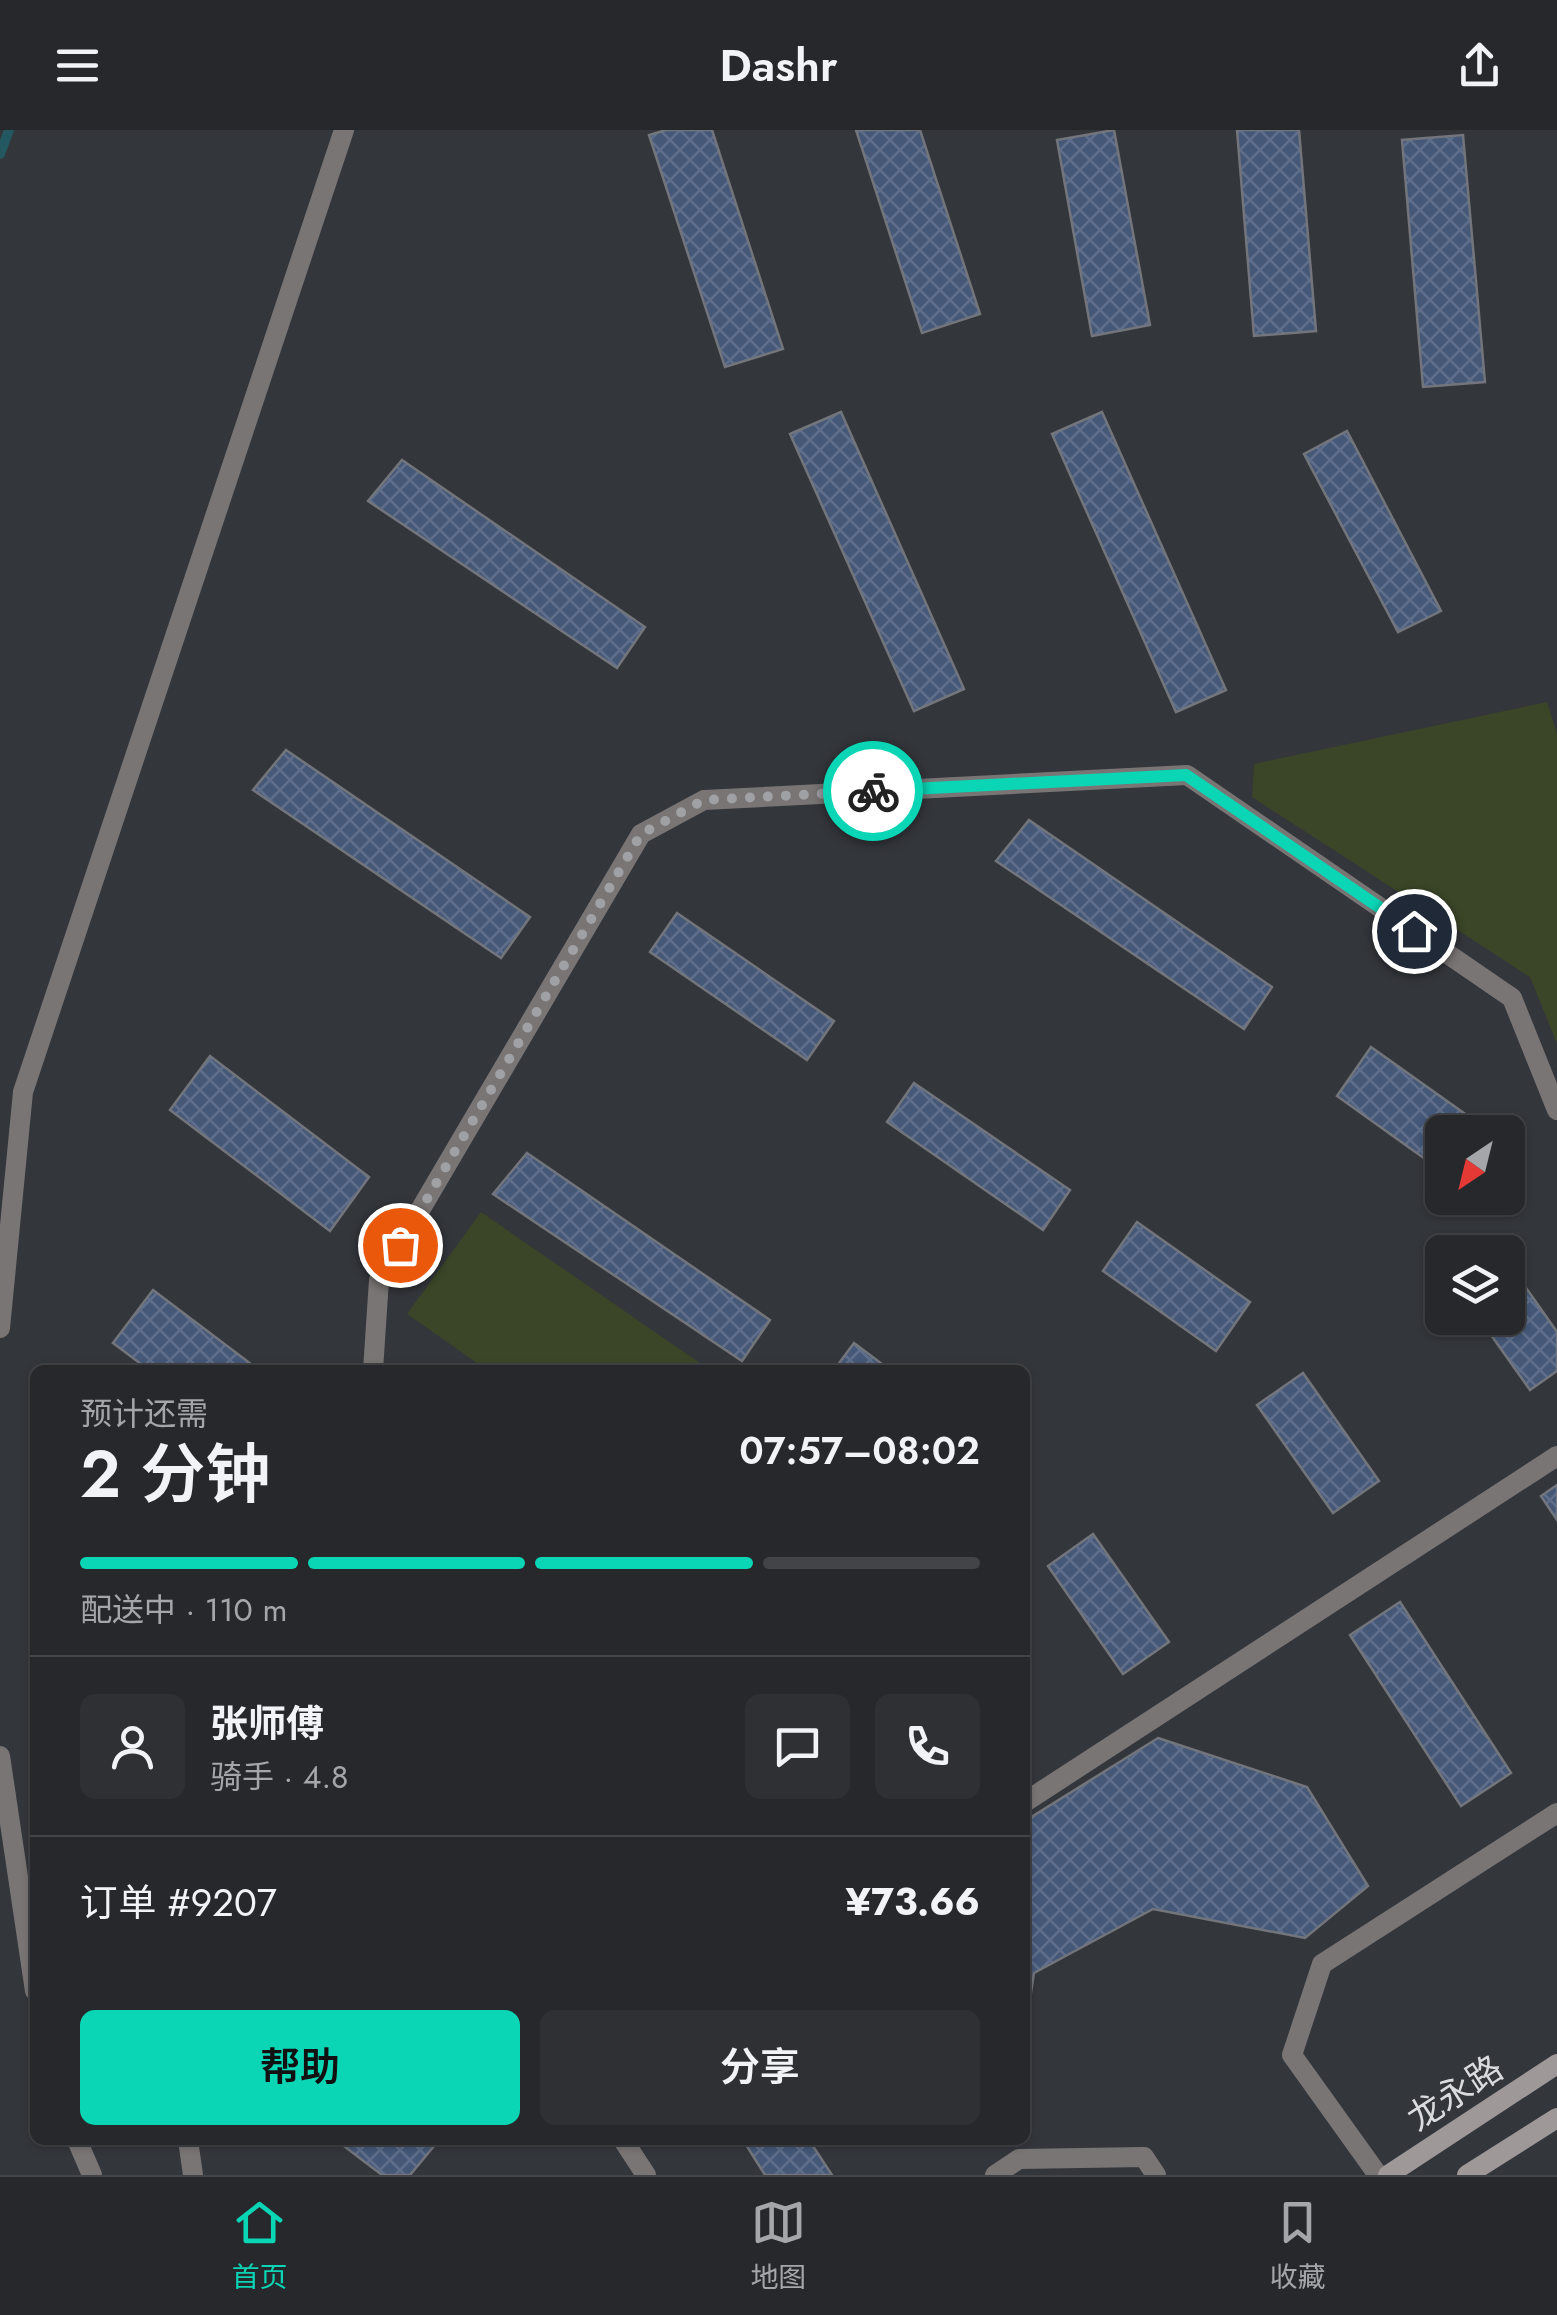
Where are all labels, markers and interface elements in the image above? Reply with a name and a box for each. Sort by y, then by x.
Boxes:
text: Dashr [720,33,837,98]
icon: menu [50,38,105,93]
icon: share [1452,38,1507,93]
courier [823,741,923,841]
icon: bike [846,764,901,819]
pin [1372,889,1457,974]
icon: home [1387,904,1442,959]
north arrow [1425,1115,1525,1215]
map controls [1425,1115,1525,1335]
pin [358,1203,443,1288]
icon: bag [373,1218,428,1273]
button: layers [1425,1235,1525,1335]
text: 预计还需 [80,1391,208,1437]
text: 07:57–08:02 [739,1423,980,1478]
text: 2 分钟 [80,1427,270,1521]
text: 配送中 · 110 m [80,1587,287,1633]
button: person [80,1694,185,1799]
button: chat [745,1694,850,1799]
button: phone [875,1694,980,1799]
text: 张师傅 [210,1696,324,1751]
text: 骑手 · 4.8 [210,1754,349,1800]
text: ¥73.66 [846,1874,980,1929]
text: 订单 #9207 [80,1875,277,1930]
button: 帮助 [80,2010,520,2125]
button: 分享 [540,2010,980,2125]
street label: 龙永路 [1397,2043,1513,2143]
tab: 首页 [231,2195,288,2298]
tab: 地图 [750,2195,807,2298]
tab: 收藏 [1269,2195,1326,2298]

